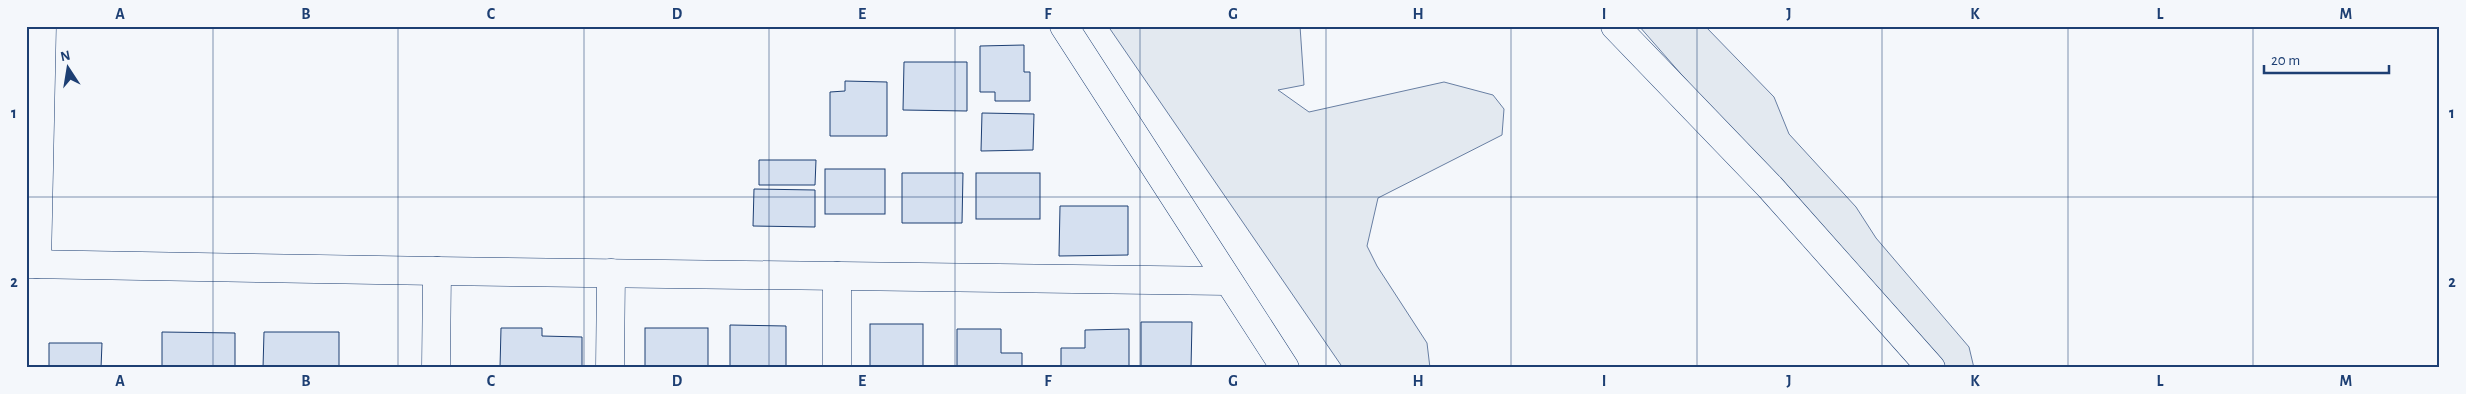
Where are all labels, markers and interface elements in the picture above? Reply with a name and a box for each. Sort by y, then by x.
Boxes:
text: A [115,6,125,22]
text: B [301,6,311,22]
text: C [487,6,496,22]
text: D [672,6,683,22]
text: E [858,6,866,22]
text: F [1044,6,1052,22]
text: G [1228,6,1238,22]
text: H [1412,6,1424,22]
text: I [1602,6,1606,22]
text: J [1786,6,1792,22]
text: K [1970,6,1980,22]
text: L [2157,6,2164,22]
text: M [2340,6,2352,22]
north arrow [42,42,92,92]
scale bar [2264,42,2388,74]
text: N [59,48,72,64]
text: 20 m [2271,53,2300,68]
text: 1 [11,105,17,121]
text: 1 [2449,105,2455,121]
text: 2 [10,274,18,290]
text: 2 [2448,274,2456,290]
text: A [115,373,125,389]
text: B [301,373,311,389]
text: C [487,373,496,389]
text: D [672,373,683,389]
text: E [858,373,866,389]
text: F [1044,373,1052,389]
text: G [1228,373,1238,389]
text: H [1412,373,1424,389]
text: I [1602,373,1606,389]
text: J [1786,373,1792,389]
text: K [1970,373,1980,389]
text: L [2157,373,2164,389]
text: M [2340,373,2352,389]

